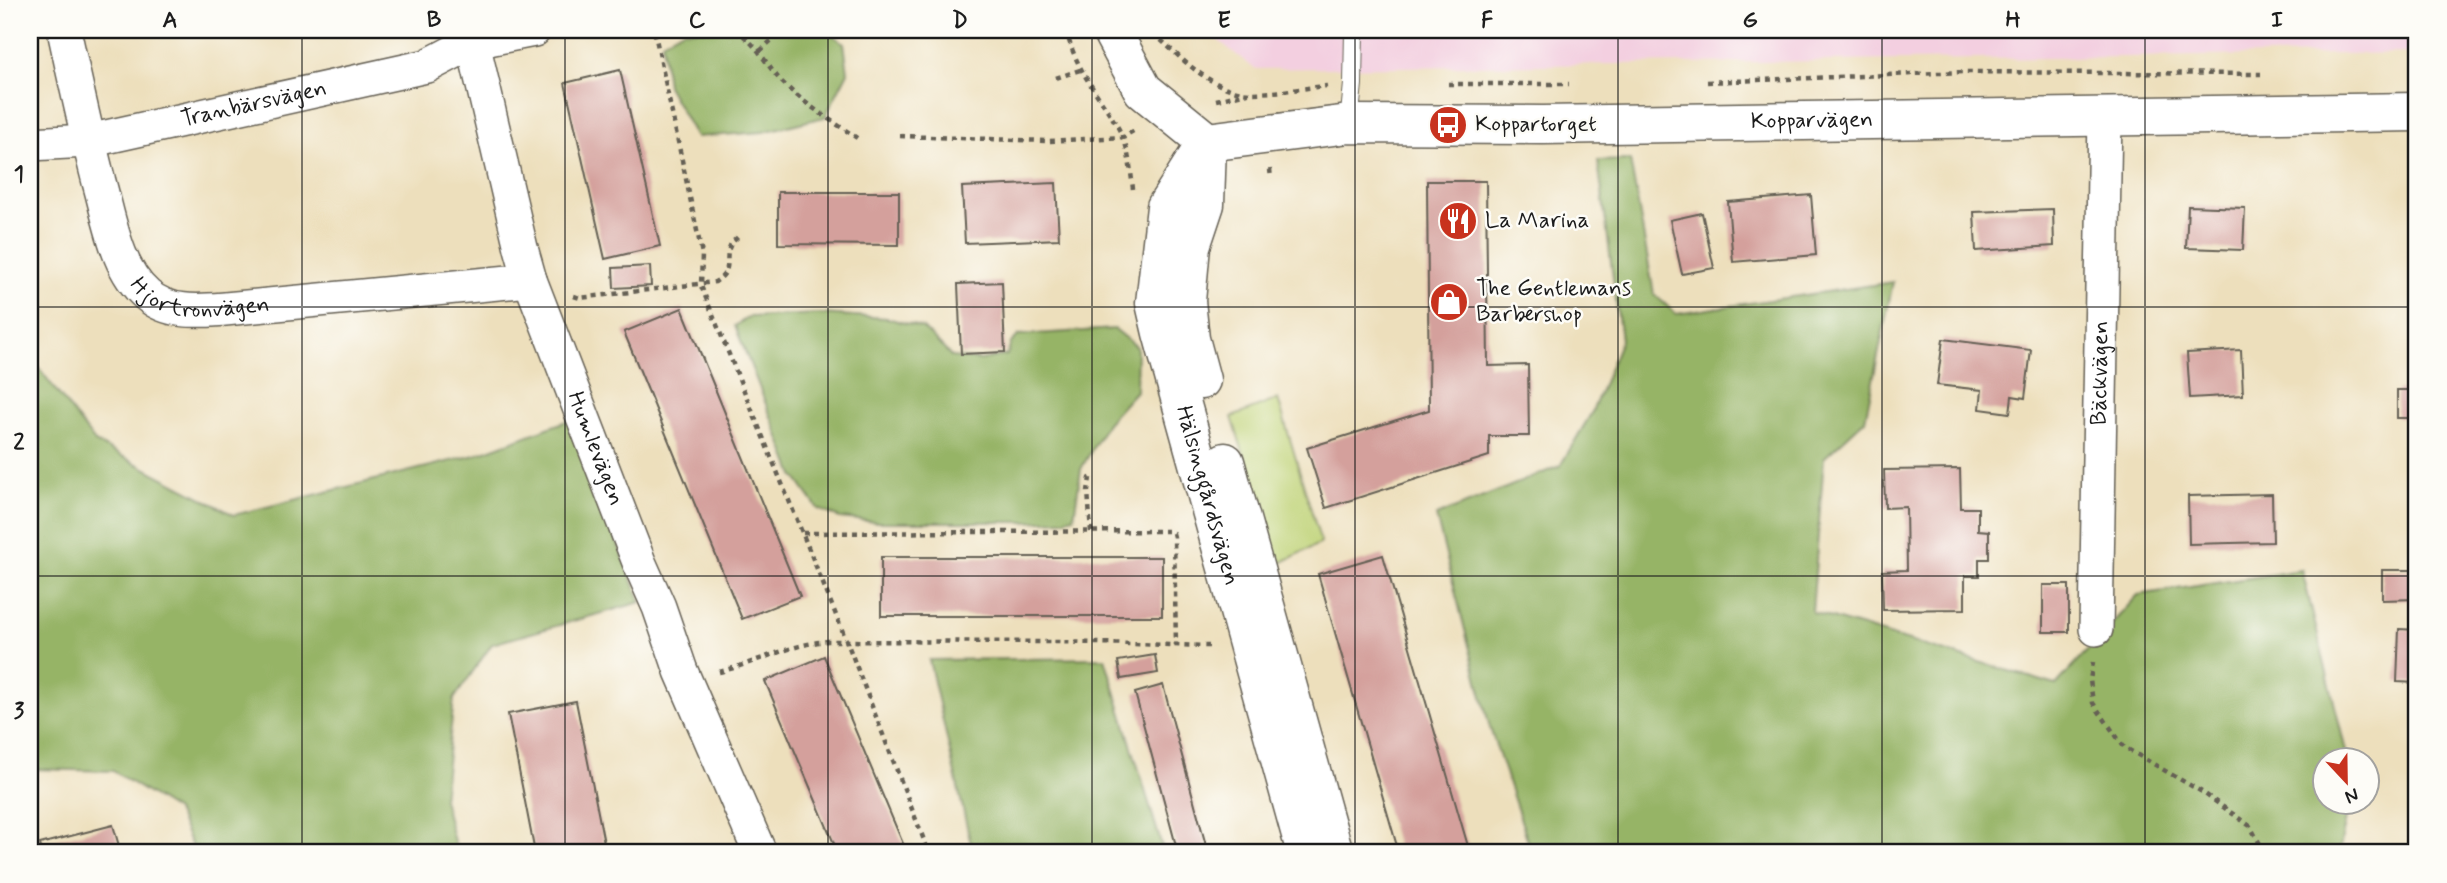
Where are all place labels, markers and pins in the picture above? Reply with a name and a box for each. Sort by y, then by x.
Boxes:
bus stop icon: Koppartorget [1427,104,1469,146]
place label: Koppartorget [1475,110,1597,140]
restaurant icon: La Marina [1437,200,1479,242]
place label: La Marina [1485,206,1589,236]
place label: The Gentlemans Barbershop [1476,274,1631,330]
shop icon: The Gentlemans Barbershop [1428,281,1470,323]

